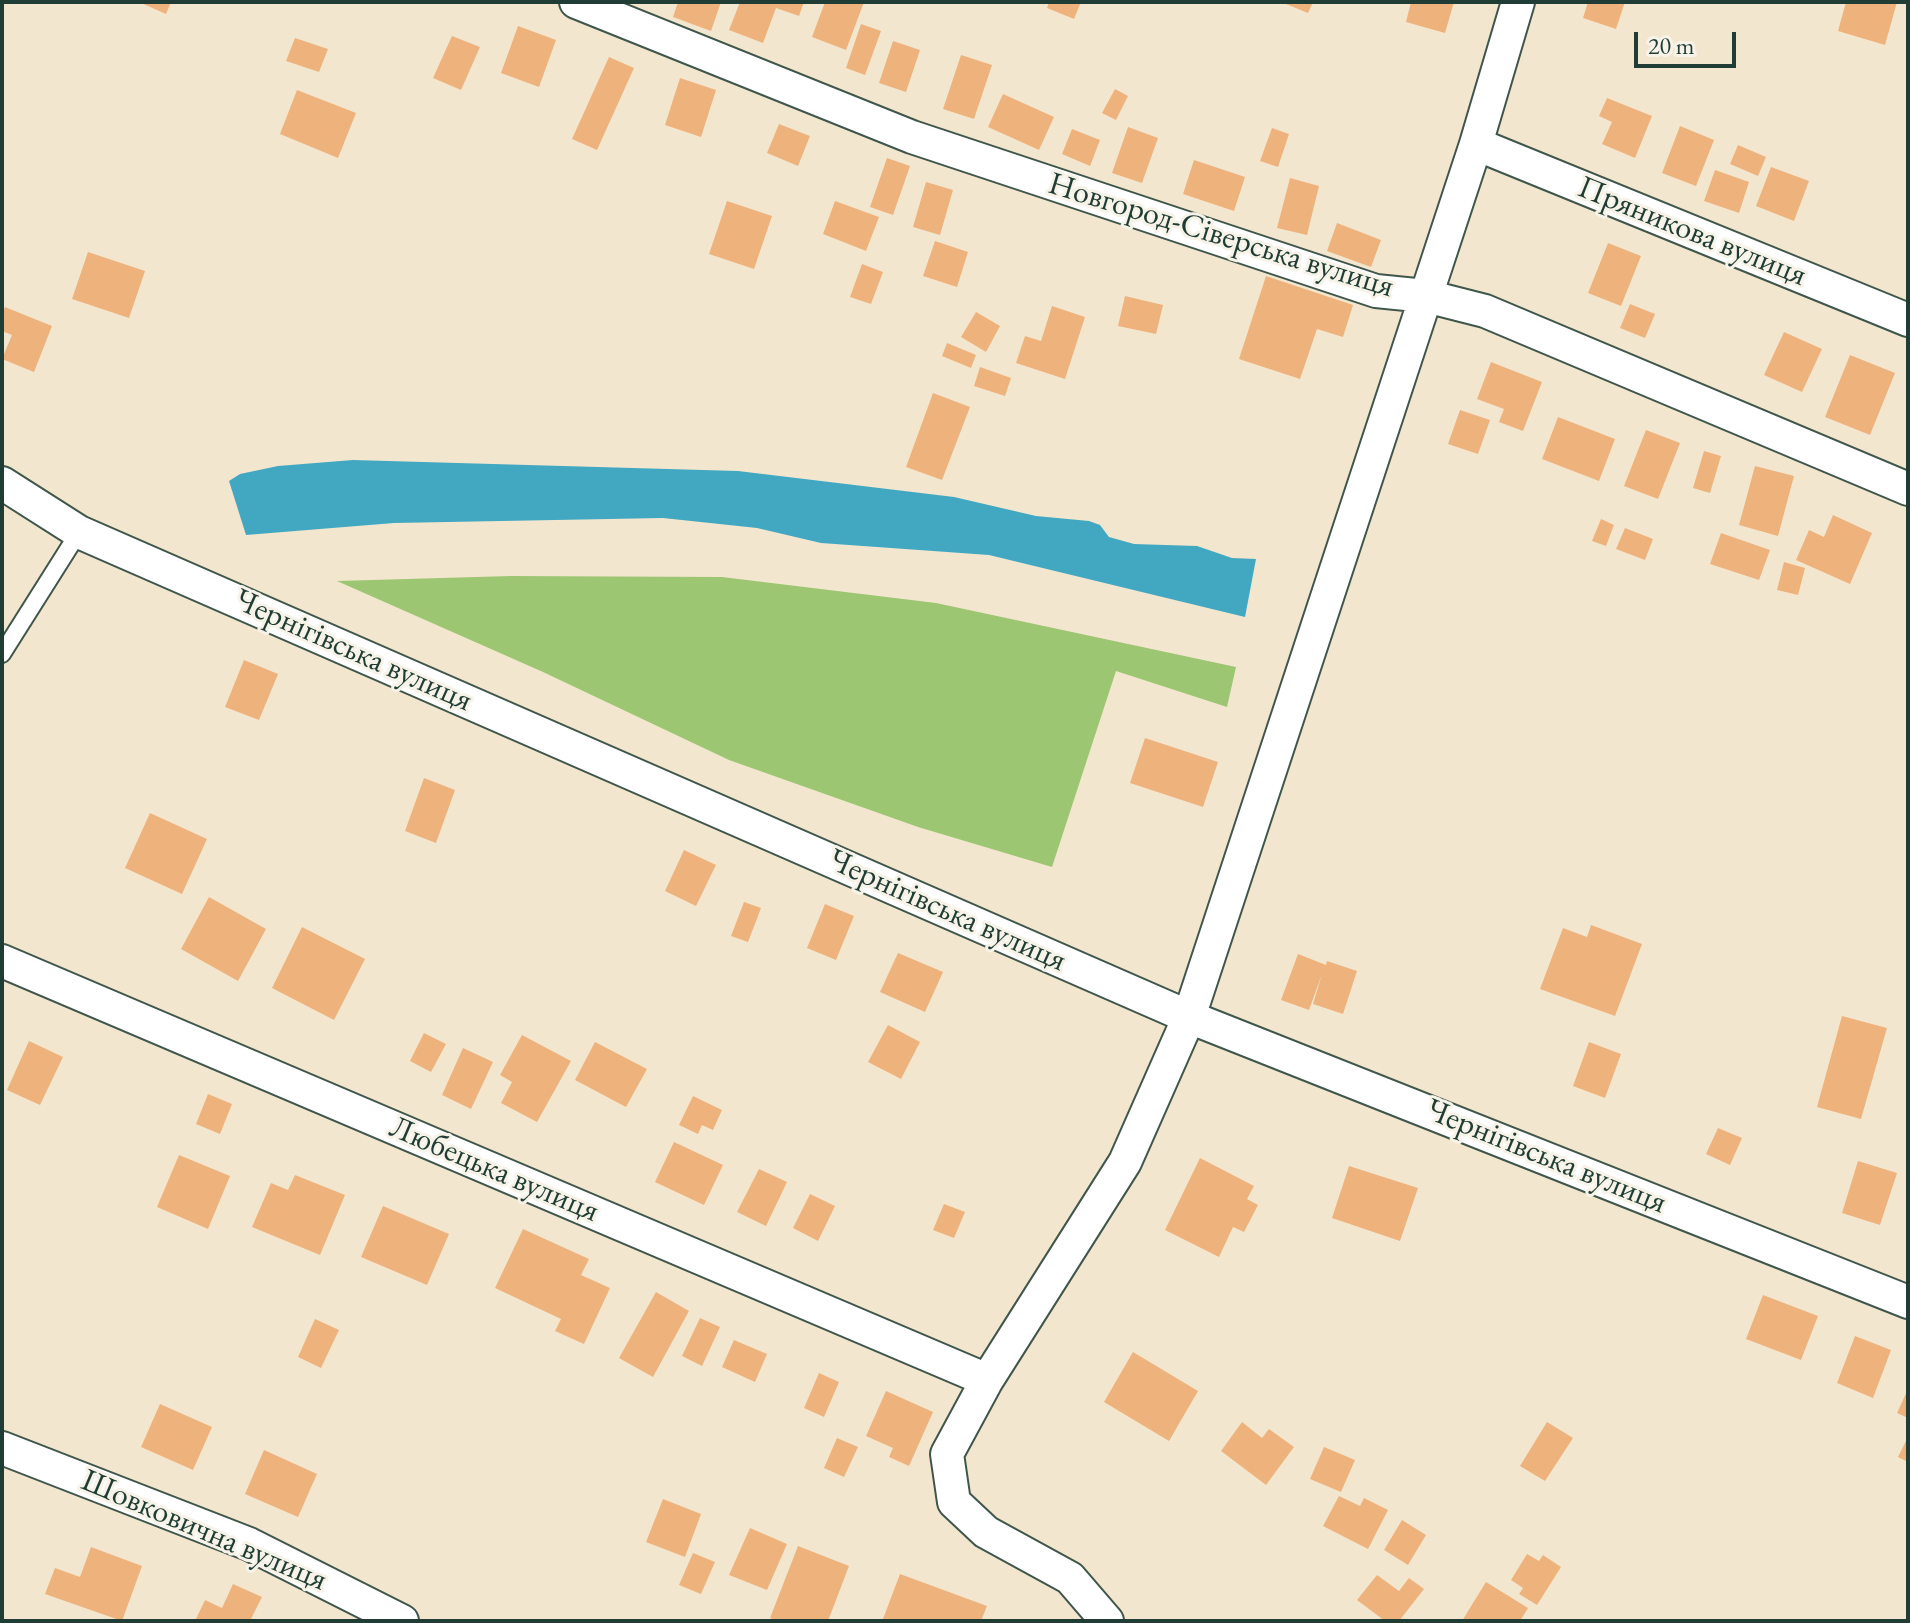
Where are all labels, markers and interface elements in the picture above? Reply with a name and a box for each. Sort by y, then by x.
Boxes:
scale bar [1638,16,1740,66]
text: 20 m [1648,30,1695,61]
street label: Новгород-Сіверська вулиця [1044,165,1398,307]
street label: Пряникова вулиця [1572,169,1812,295]
street label: Чернігівська вулиця [228,581,478,721]
street label: Чернігівська вулиця [822,841,1072,981]
street label: Чернігівська вулиця [1420,1091,1672,1223]
street label: Любецька вулиця [384,1109,604,1231]
street label: Шовковична вулиця [75,1462,333,1600]

